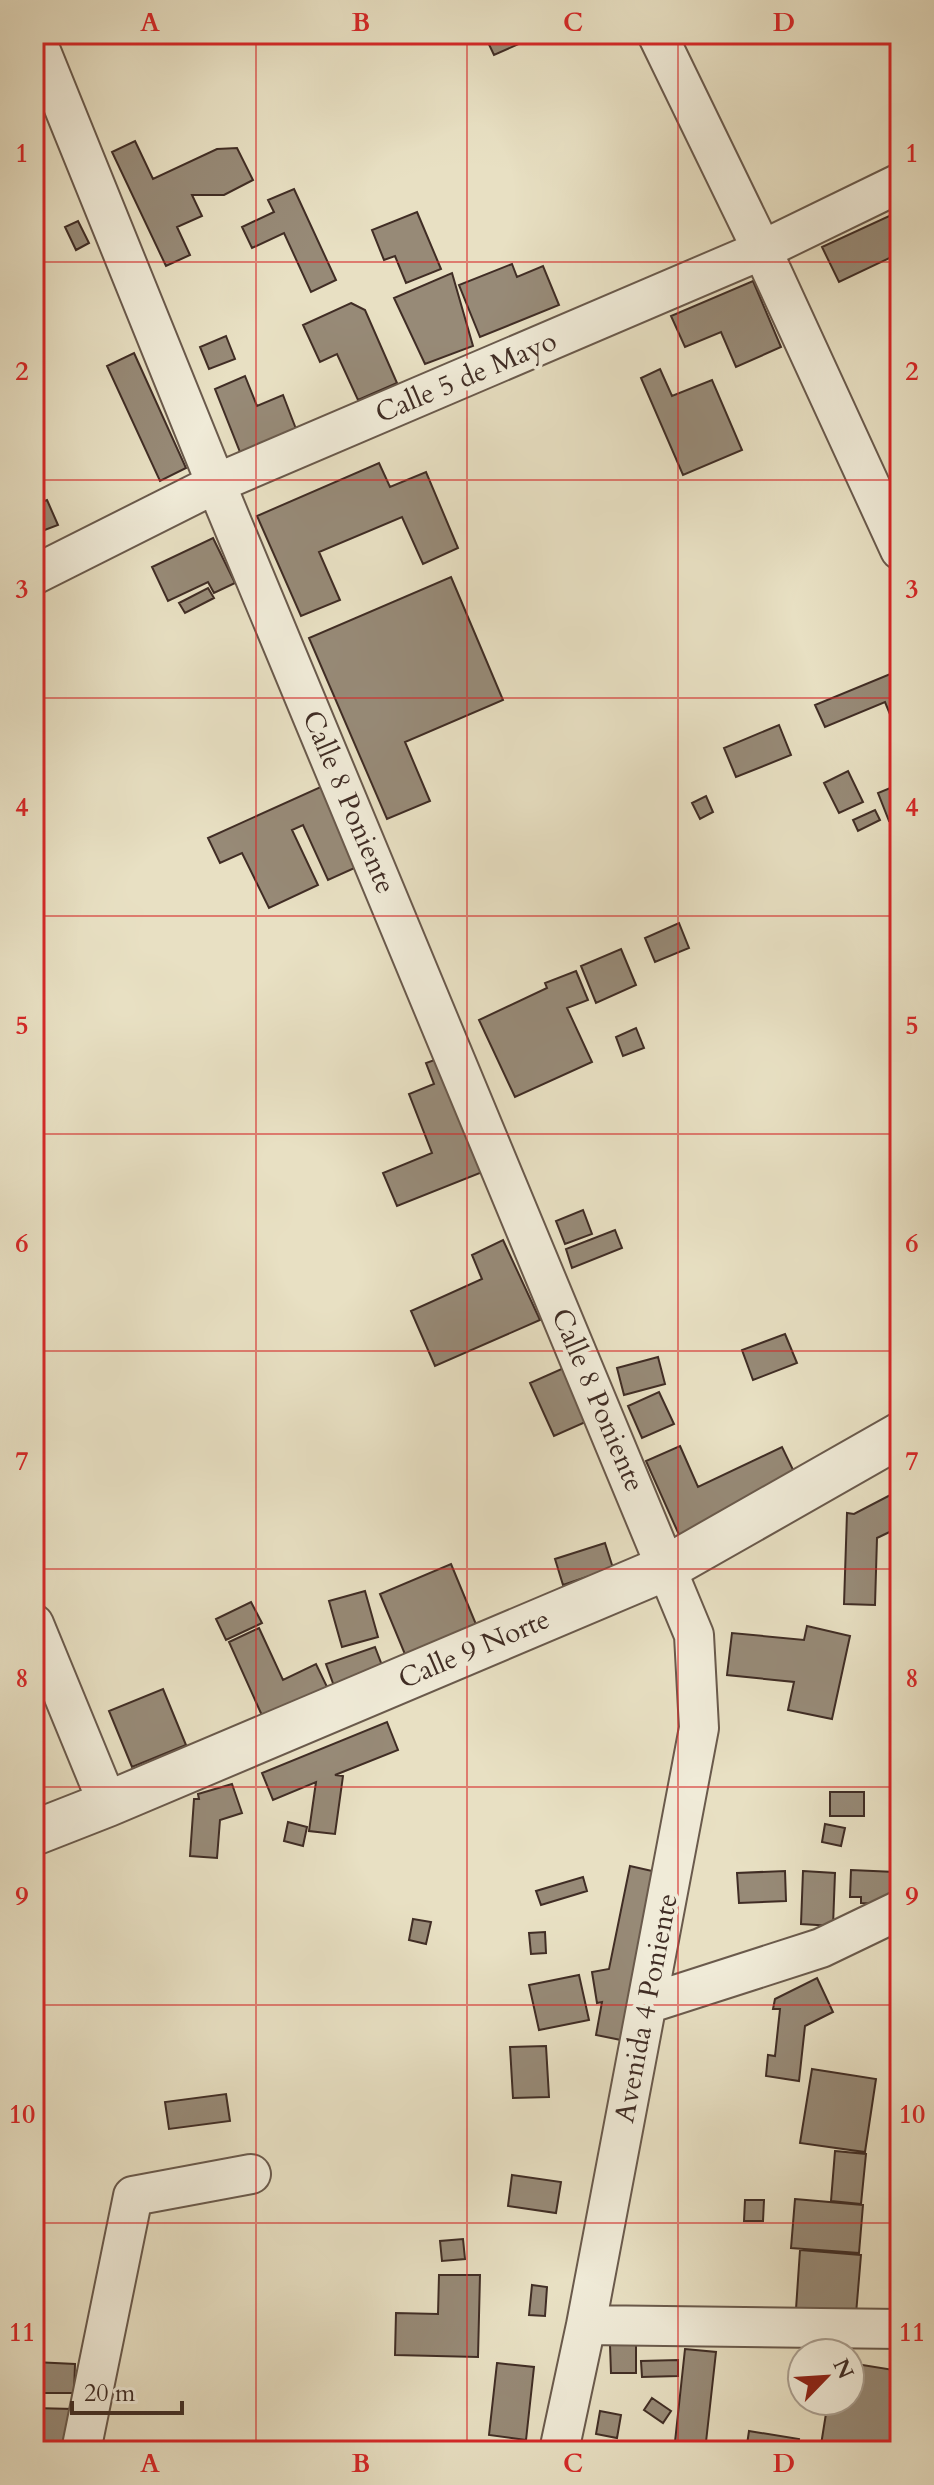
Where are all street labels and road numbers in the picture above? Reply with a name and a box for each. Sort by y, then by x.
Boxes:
street label: Calle 5 de Mayo [370,322,562,432]
street label: Calle 8 Poniente [293,705,405,899]
street label: Calle 8 Poniente [542,1303,654,1497]
street label: Calle 9 Norte [393,1600,555,1698]
street label: Avenida 4 Poniente [605,1890,687,2126]

